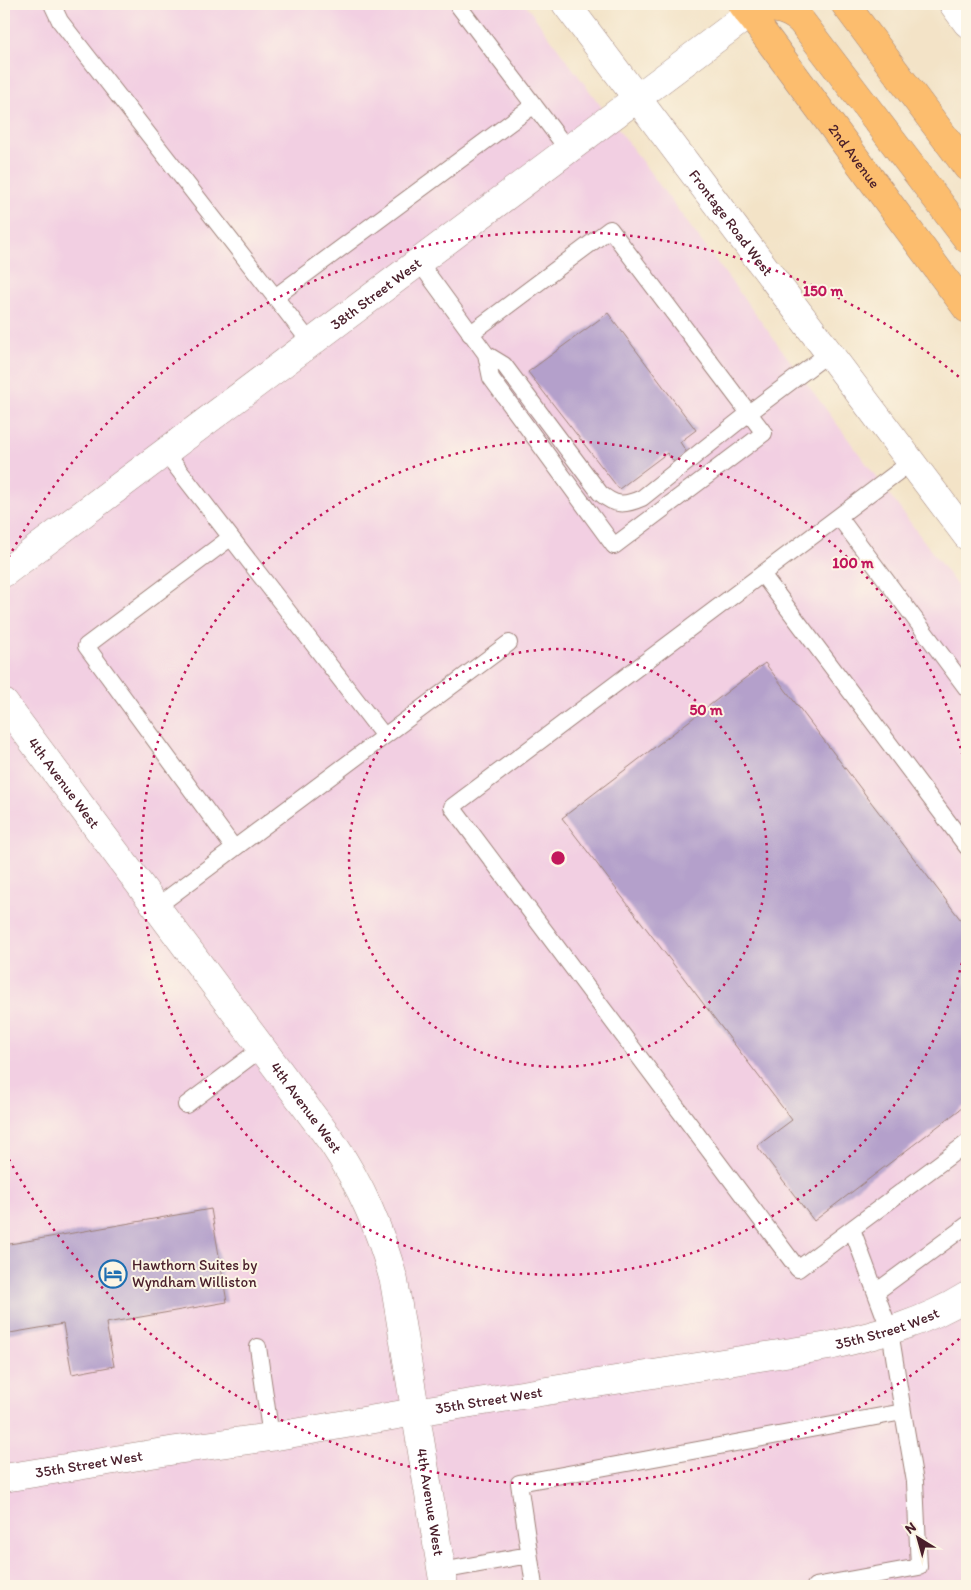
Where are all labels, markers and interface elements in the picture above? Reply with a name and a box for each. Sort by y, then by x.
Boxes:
street label: 2nd Avenue [825,120,884,192]
street label: Frontage Road West [685,166,777,280]
street label: 38th Street West [327,254,425,334]
text: 150 m [803,282,843,300]
text: 100 m [832,554,874,572]
text: 50 m [689,701,723,719]
street label: 4th Avenue West [24,734,104,832]
centre of rings [549,849,567,867]
street label: 4th Avenue West [267,1059,346,1157]
place label: Hawthorn Suites by Wyndham Williston [132,1256,257,1291]
hotel icon: Hawthorn Suites by Wyndham Williston [98,1259,128,1289]
street label: 35th Street West [833,1303,942,1353]
street label: 35th Street West [434,1383,544,1418]
street label: 35th Street West [34,1447,144,1482]
street label: 4th Avenue West [413,1447,448,1558]
north arrow [894,1512,944,1562]
text: N [902,1518,919,1538]

